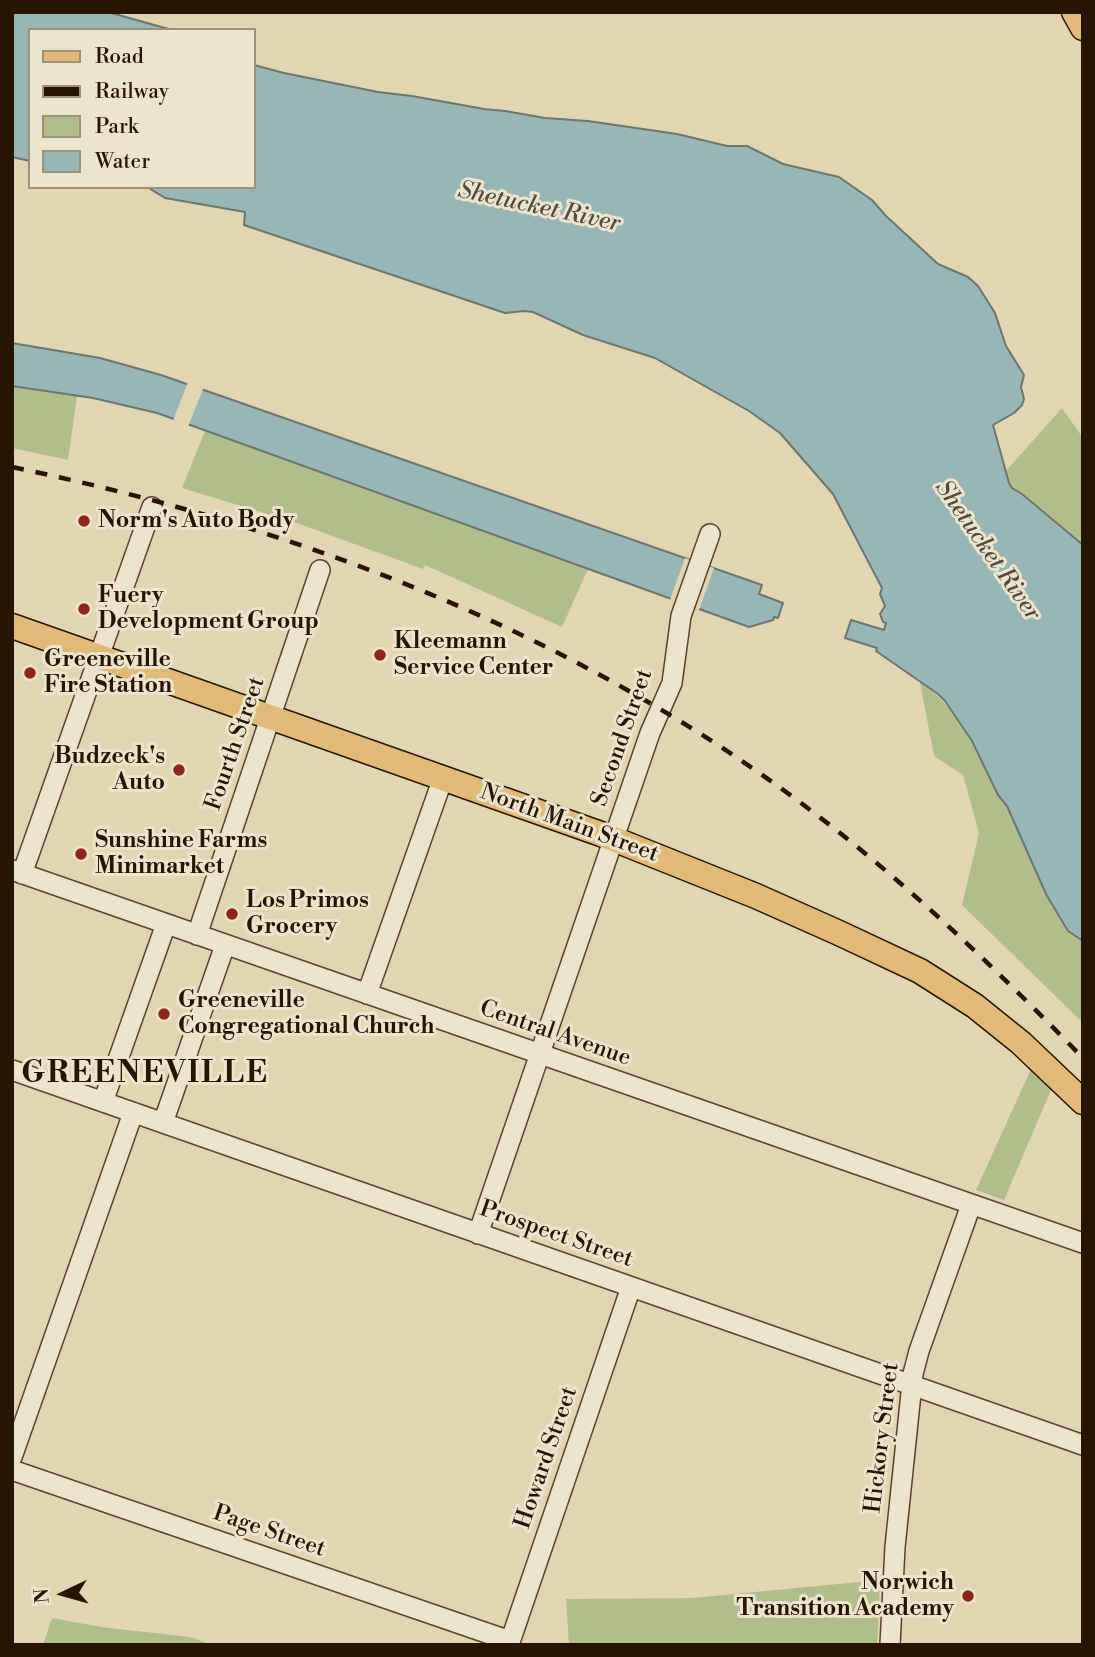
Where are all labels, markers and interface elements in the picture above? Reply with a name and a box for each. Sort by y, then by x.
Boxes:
legend [28,28,256,189]
text: Road [95,44,144,70]
text: Railway [95,79,169,105]
text: Park [95,114,139,140]
text: Water [95,149,150,175]
water label: Shetucket River [455,177,623,239]
water label: Shetucket River [928,475,1046,627]
place label: Norm's Auto Body [98,507,294,535]
marker: Norm's Auto Body [76,513,92,529]
place label: Fuery Development Group [98,582,319,636]
marker: Fuery Development Group [76,601,92,617]
place label: Kleemann Service Center [394,628,553,682]
place label: Greeneville Fire Station [44,646,172,700]
marker: Kleemann Service Center [372,647,388,663]
marker: Greeneville Fire Station [22,665,38,681]
street label: Second Street [587,666,659,810]
street label: Fourth Street [200,674,272,814]
place label: Budzeck's Auto [54,743,165,797]
marker: Budzeck's Auto [171,762,187,778]
street label: North Main Street [476,779,662,869]
place label: Sunshine Farms Minimarket [95,827,267,881]
marker: Sunshine Farms Minimarket [73,846,89,862]
place label: Los Primos Grocery [246,887,369,941]
marker: Los Primos Grocery [224,906,240,922]
place label: Greeneville Congregational Church [178,987,435,1041]
street label: Central Avenue [476,995,634,1073]
marker: Greeneville Congregational Church [156,1006,172,1022]
district label: GREENEVILLE [23,1057,267,1093]
street label: Prospect Street [476,1196,636,1274]
street label: Hickory Street [860,1361,906,1515]
street label: Howard Street [510,1383,584,1533]
street label: Page Street [209,1500,329,1564]
north arrow [28,1559,98,1629]
place label: Norwich Transition Academy [737,1569,954,1623]
text: N [29,1587,55,1604]
marker: Norwich Transition Academy [960,1588,976,1604]

